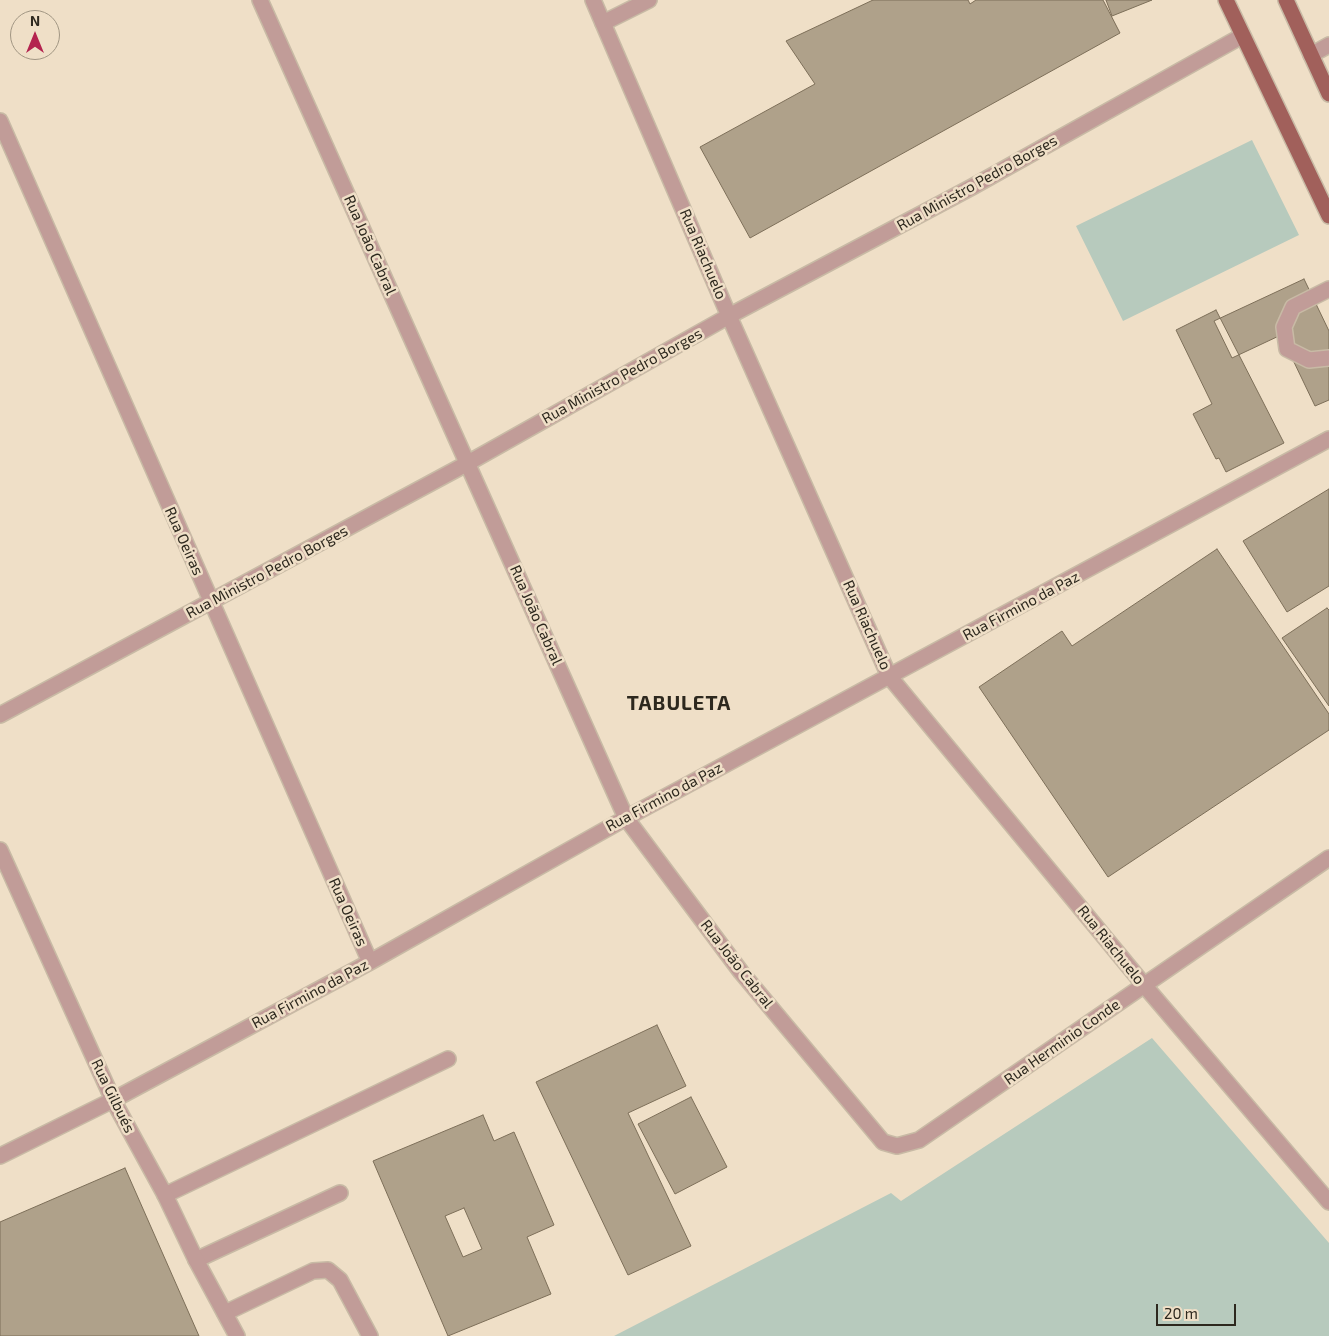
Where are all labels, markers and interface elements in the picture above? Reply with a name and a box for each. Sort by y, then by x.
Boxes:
north arrow [10,10,60,60]
text: N [30,12,40,29]
street label: Rua Ministro Pedro Borges [894,131,1060,235]
street label: Rua João Cabral [340,192,400,298]
street label: Rua Riachuelo [676,206,730,302]
street label: Rua Ministro Pedro Borges [539,324,705,428]
street label: Rua Oeiras [161,504,207,578]
street label: Rua Ministro Pedro Borges [183,522,351,622]
street label: Rua João Cabral [506,562,566,668]
street label: Rua Firmino da Paz [960,568,1082,644]
street label: Rua Riachuelo [839,577,895,673]
district label: TABULETA [626,691,732,715]
street label: Rua Firmino da Paz [603,759,725,835]
street label: Rua Oeiras [325,875,371,949]
street label: Rua Riachuelo [1074,902,1148,988]
street label: Rua João Cabral [697,916,777,1012]
street label: Rua Firmino da Paz [249,956,371,1032]
street label: Rua Herminio Conde [1001,995,1123,1089]
street label: Rua Gilbués [87,1056,139,1136]
scale bar [1159,1294,1239,1326]
text: 20 m [1164,1304,1198,1322]

